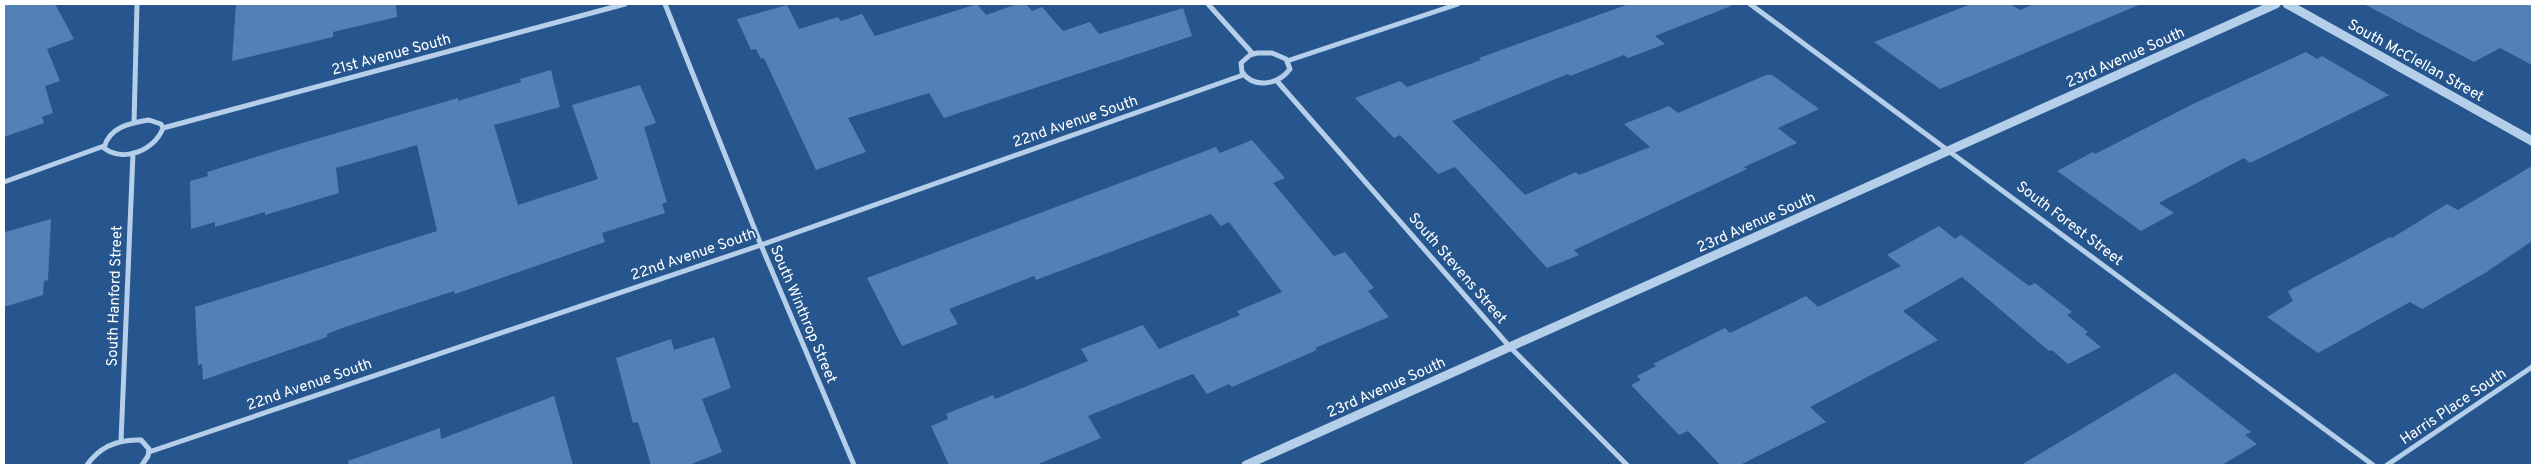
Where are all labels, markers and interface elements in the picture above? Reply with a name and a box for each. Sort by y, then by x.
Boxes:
street label: South McClellan Street [2344,16,2487,107]
street label: 23rd Avenue South [2063,24,2188,93]
street label: 21st Avenue South [330,30,453,81]
street label: 22nd Avenue South [1010,92,1141,153]
street label: South Forest Street [2012,178,2126,271]
street label: 23rd Avenue South [1694,189,1819,258]
street label: South Stevens Street [1403,209,1510,328]
street label: South Hanford Street [104,225,127,367]
street label: 22nd Avenue South [628,225,759,286]
street label: South Winthrop Street [765,243,840,387]
street label: 23rd Avenue South [1324,354,1449,423]
street label: 22nd Avenue South [244,355,375,416]
street label: Harris Place South [2397,365,2511,450]

